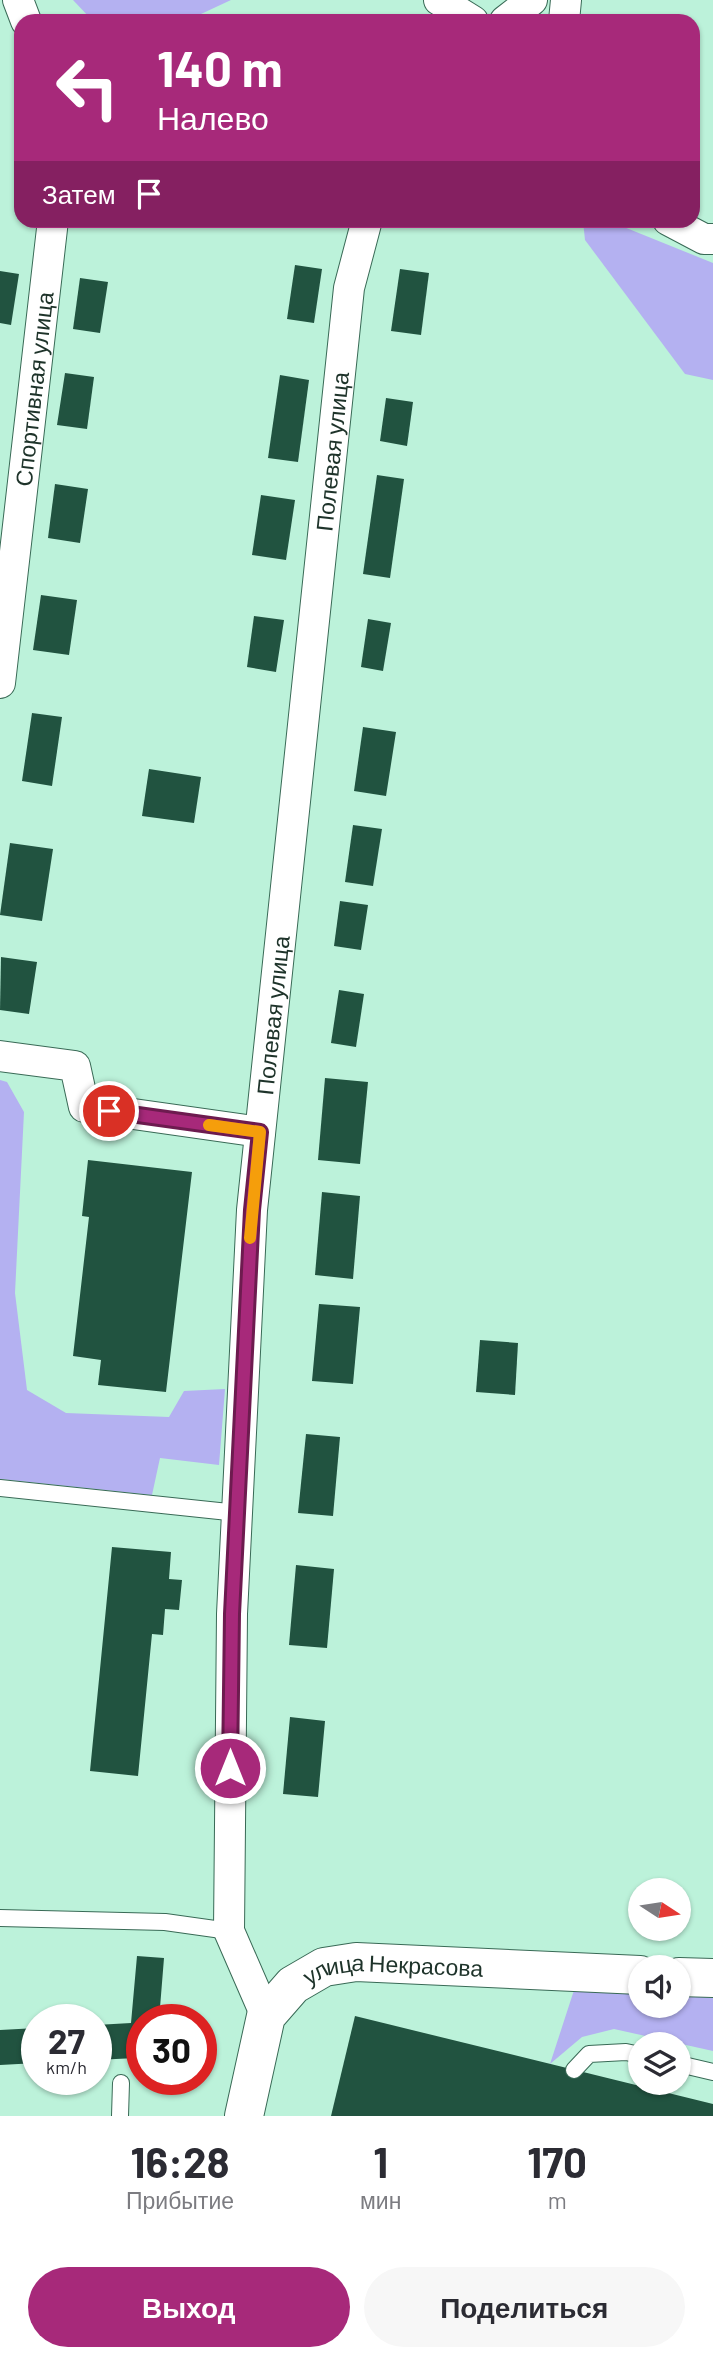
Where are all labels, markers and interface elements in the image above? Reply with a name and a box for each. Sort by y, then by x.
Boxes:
text: 140 m [157,38,283,97]
icon: left [42,42,133,133]
text: Налево [157,98,269,136]
icon: arrive [130,175,168,213]
text: Затем [42,178,116,209]
street label: Спортивная улица [9,290,59,488]
street label: Полевая улица [310,370,354,533]
street label: Полевая улица [250,934,295,1096]
pin [79,1081,139,1141]
icon: arrive [90,1092,128,1130]
position arrow [193,1731,267,1805]
north arrow [628,1878,691,1941]
map controls [628,1878,691,2095]
street label: улица Некрасова [298,1948,484,1990]
button: sound [628,1955,691,2018]
speed limit sign: 30 [126,2004,217,2095]
text: 27 [48,2019,85,2061]
button: layers [628,2032,691,2095]
text: km/h [46,2056,87,2078]
text: 16:28 [131,2136,229,2186]
text: 1 [373,2136,388,2186]
text: 170 [527,2136,587,2186]
text: Прибытие [126,2186,234,2214]
text: мин [360,2186,401,2214]
text: m [548,2186,567,2214]
button: Выход [28,2267,350,2347]
button: Поделиться [364,2267,685,2347]

